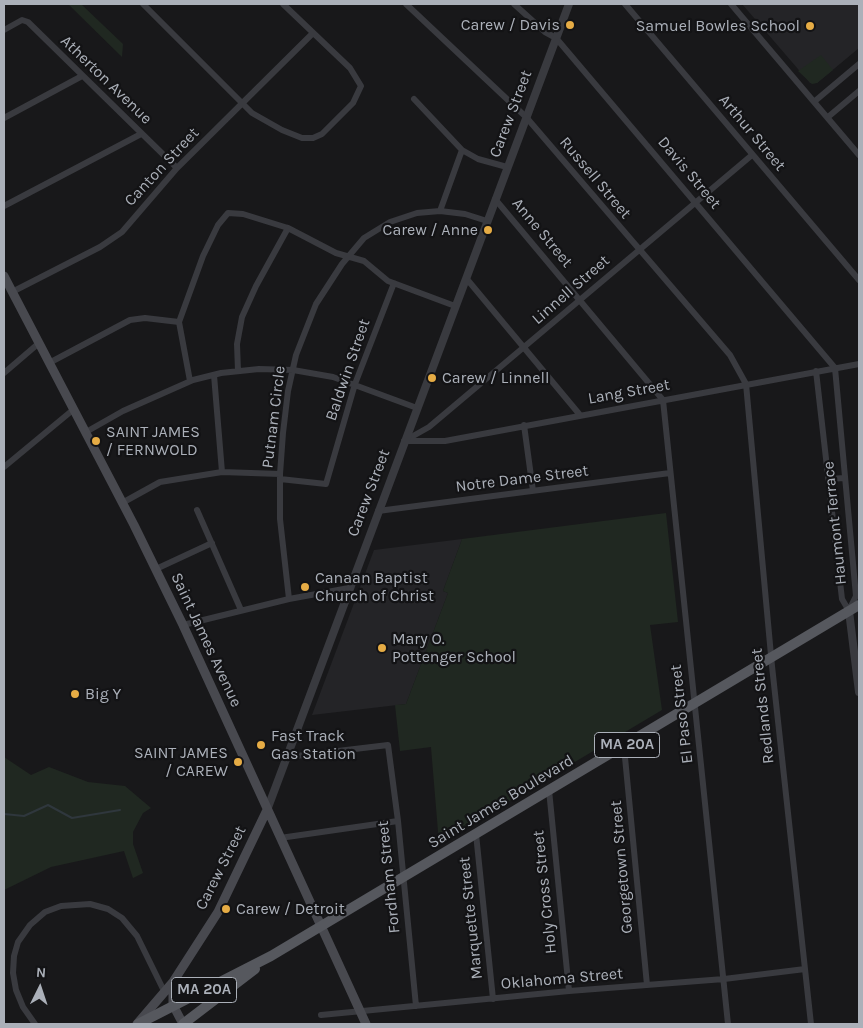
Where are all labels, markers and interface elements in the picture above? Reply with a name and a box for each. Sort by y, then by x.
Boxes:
place label: Carew / Davis [461,15,560,35]
place label: Samuel Bowles School [636,16,800,36]
marker: Carew / Davis [564,19,576,31]
marker: Samuel Bowles School [804,20,816,32]
street label: Atherton Avenue [56,32,156,128]
street label: Carew Street [486,68,536,160]
street label: Arthur Street [714,91,790,175]
street label: Canton Street [121,124,203,210]
street label: Russell Street [555,133,635,223]
street label: Davis Street [653,133,725,213]
street label: Anne Street [508,194,576,272]
place label: Carew / Anne [383,220,478,240]
marker: Carew / Anne [482,224,494,236]
street label: Linnell Street [528,251,614,329]
street label: Baldwin Street [322,317,374,423]
street label: Putnam Circle [258,365,290,469]
place label: Carew / Linnell [442,368,549,388]
marker: Carew / Linnell [426,372,438,384]
street label: Lang Street [587,375,671,409]
place label: SAINT JAMES / FERNWOLD [106,422,200,460]
marker: SAINT JAMES / FERNWOLD [90,435,102,447]
street label: Carew Street [344,447,394,539]
street label: Haumont Terrace [819,460,851,586]
street label: Notre Dame Street [454,461,590,497]
place label: Canaan Baptist Church of Christ [315,568,434,606]
street label: Saint James Avenue [166,570,246,710]
marker: Canaan Baptist Church of Christ [299,581,311,593]
place label: Mary O. Pottenger School [392,629,516,667]
marker: Mary O. Pottenger School [376,642,388,654]
street label: Redlands Street [747,647,779,765]
street label: El Paso Street [666,663,698,765]
place label: Big Y [85,684,121,704]
marker: Big Y [69,688,81,700]
place label: Fast Track Gas Station [271,726,356,764]
road number: MA 20A [594,732,660,758]
marker: Fast Track Gas Station [255,739,267,751]
place label: SAINT JAMES / CAREW [134,743,228,781]
street label: Saint James Boulevard [425,751,577,853]
marker: SAINT JAMES / CAREW [232,756,244,768]
street label: Georgetown Street [607,800,637,934]
street label: Fordham Street [374,820,404,934]
street label: Carew Street [192,823,250,913]
street label: Holy Cross Street [529,829,561,955]
street label: Marquette Street [455,856,487,980]
place label: Carew / Detroit [236,899,345,919]
marker: Carew / Detroit [220,903,232,915]
north arrow [15,963,65,1013]
text: N [35,964,47,981]
street label: Oklahoma Street [500,964,624,994]
road number: MA 20A [172,978,236,1002]

